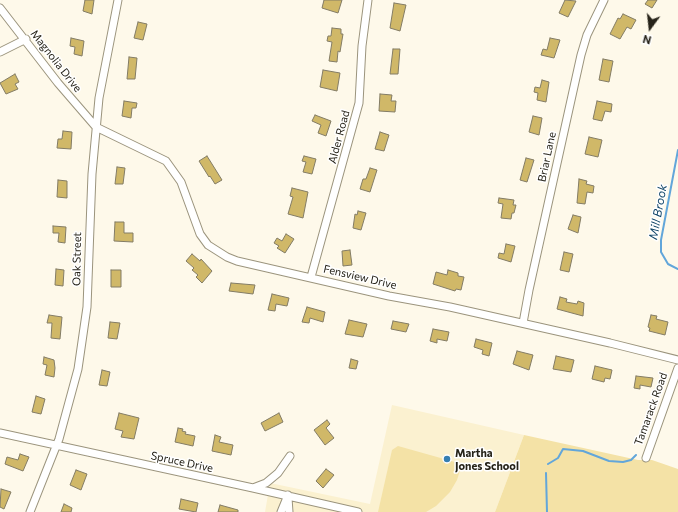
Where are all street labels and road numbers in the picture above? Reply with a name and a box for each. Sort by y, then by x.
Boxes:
street label: Magnolia Drive [28,27,84,95]
street label: Alder Road [326,109,352,165]
street label: Briar Lane [535,131,559,183]
street label: Oak Street [70,232,84,286]
street label: Fensview Drive [322,262,398,292]
street label: Tamarack Road [632,371,670,447]
street label: Spruce Drive [150,449,214,475]

